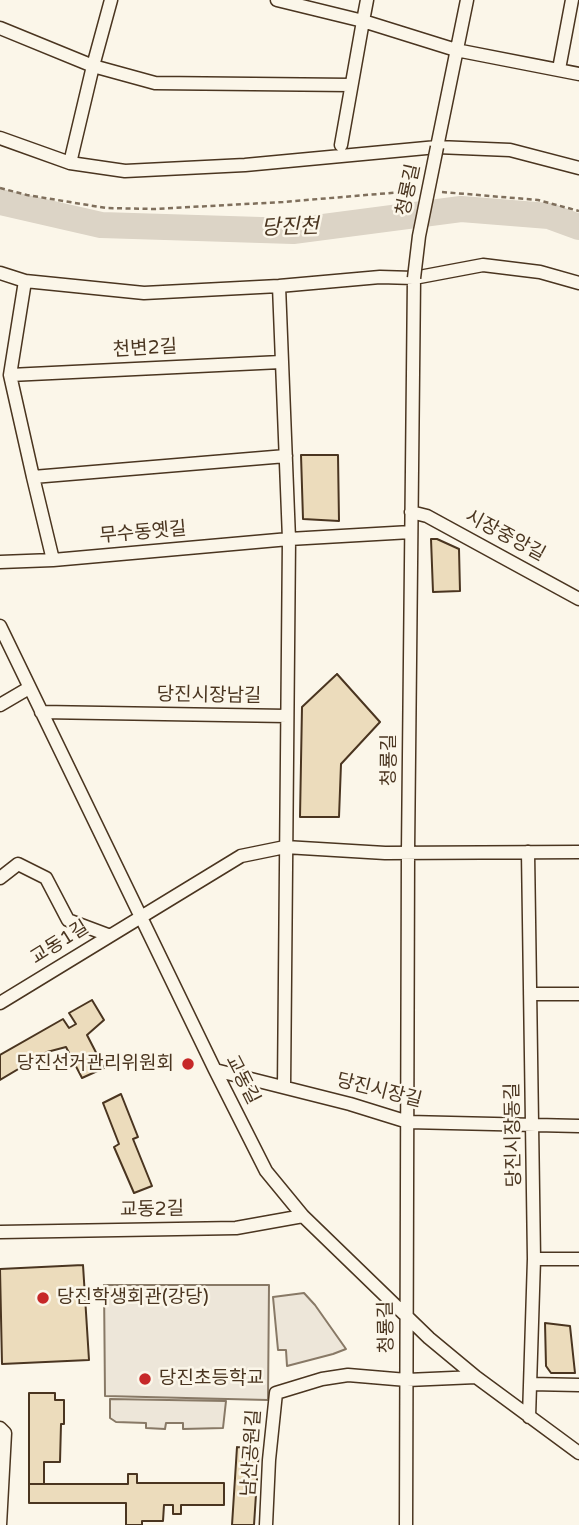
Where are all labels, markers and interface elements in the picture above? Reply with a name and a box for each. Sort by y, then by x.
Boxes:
street label: 청룡길 [392,162,426,218]
water label: 당진천 [261,214,319,242]
street label: 천변2길 [112,336,178,362]
street label: 시장중앙길 [461,505,549,567]
street label: 무수동옛길 [98,518,188,548]
street label: 당진시장남길 [156,684,262,708]
street label: 청룡길 [379,734,401,786]
street label: 교동1길 [27,916,93,970]
street label: 교동길 [220,1051,264,1109]
place label: 당진선거관리위원회 [17,1053,174,1075]
marker: 당진선거관리위원회 [180,1056,196,1072]
street label: 당진시장길 [334,1069,424,1113]
street label: 당진시장동길 [502,1082,526,1188]
street label: 교동2길 [120,1198,184,1222]
place label: 당진학생회관(강당) [57,1287,209,1309]
marker: 당진학생회관(강당) [35,1290,51,1306]
street label: 청룡길 [375,1301,399,1353]
place label: 당진초등학교 [159,1368,264,1390]
marker: 당진초등학교 [137,1371,153,1387]
street label: 남산공원길 [238,1409,266,1497]

